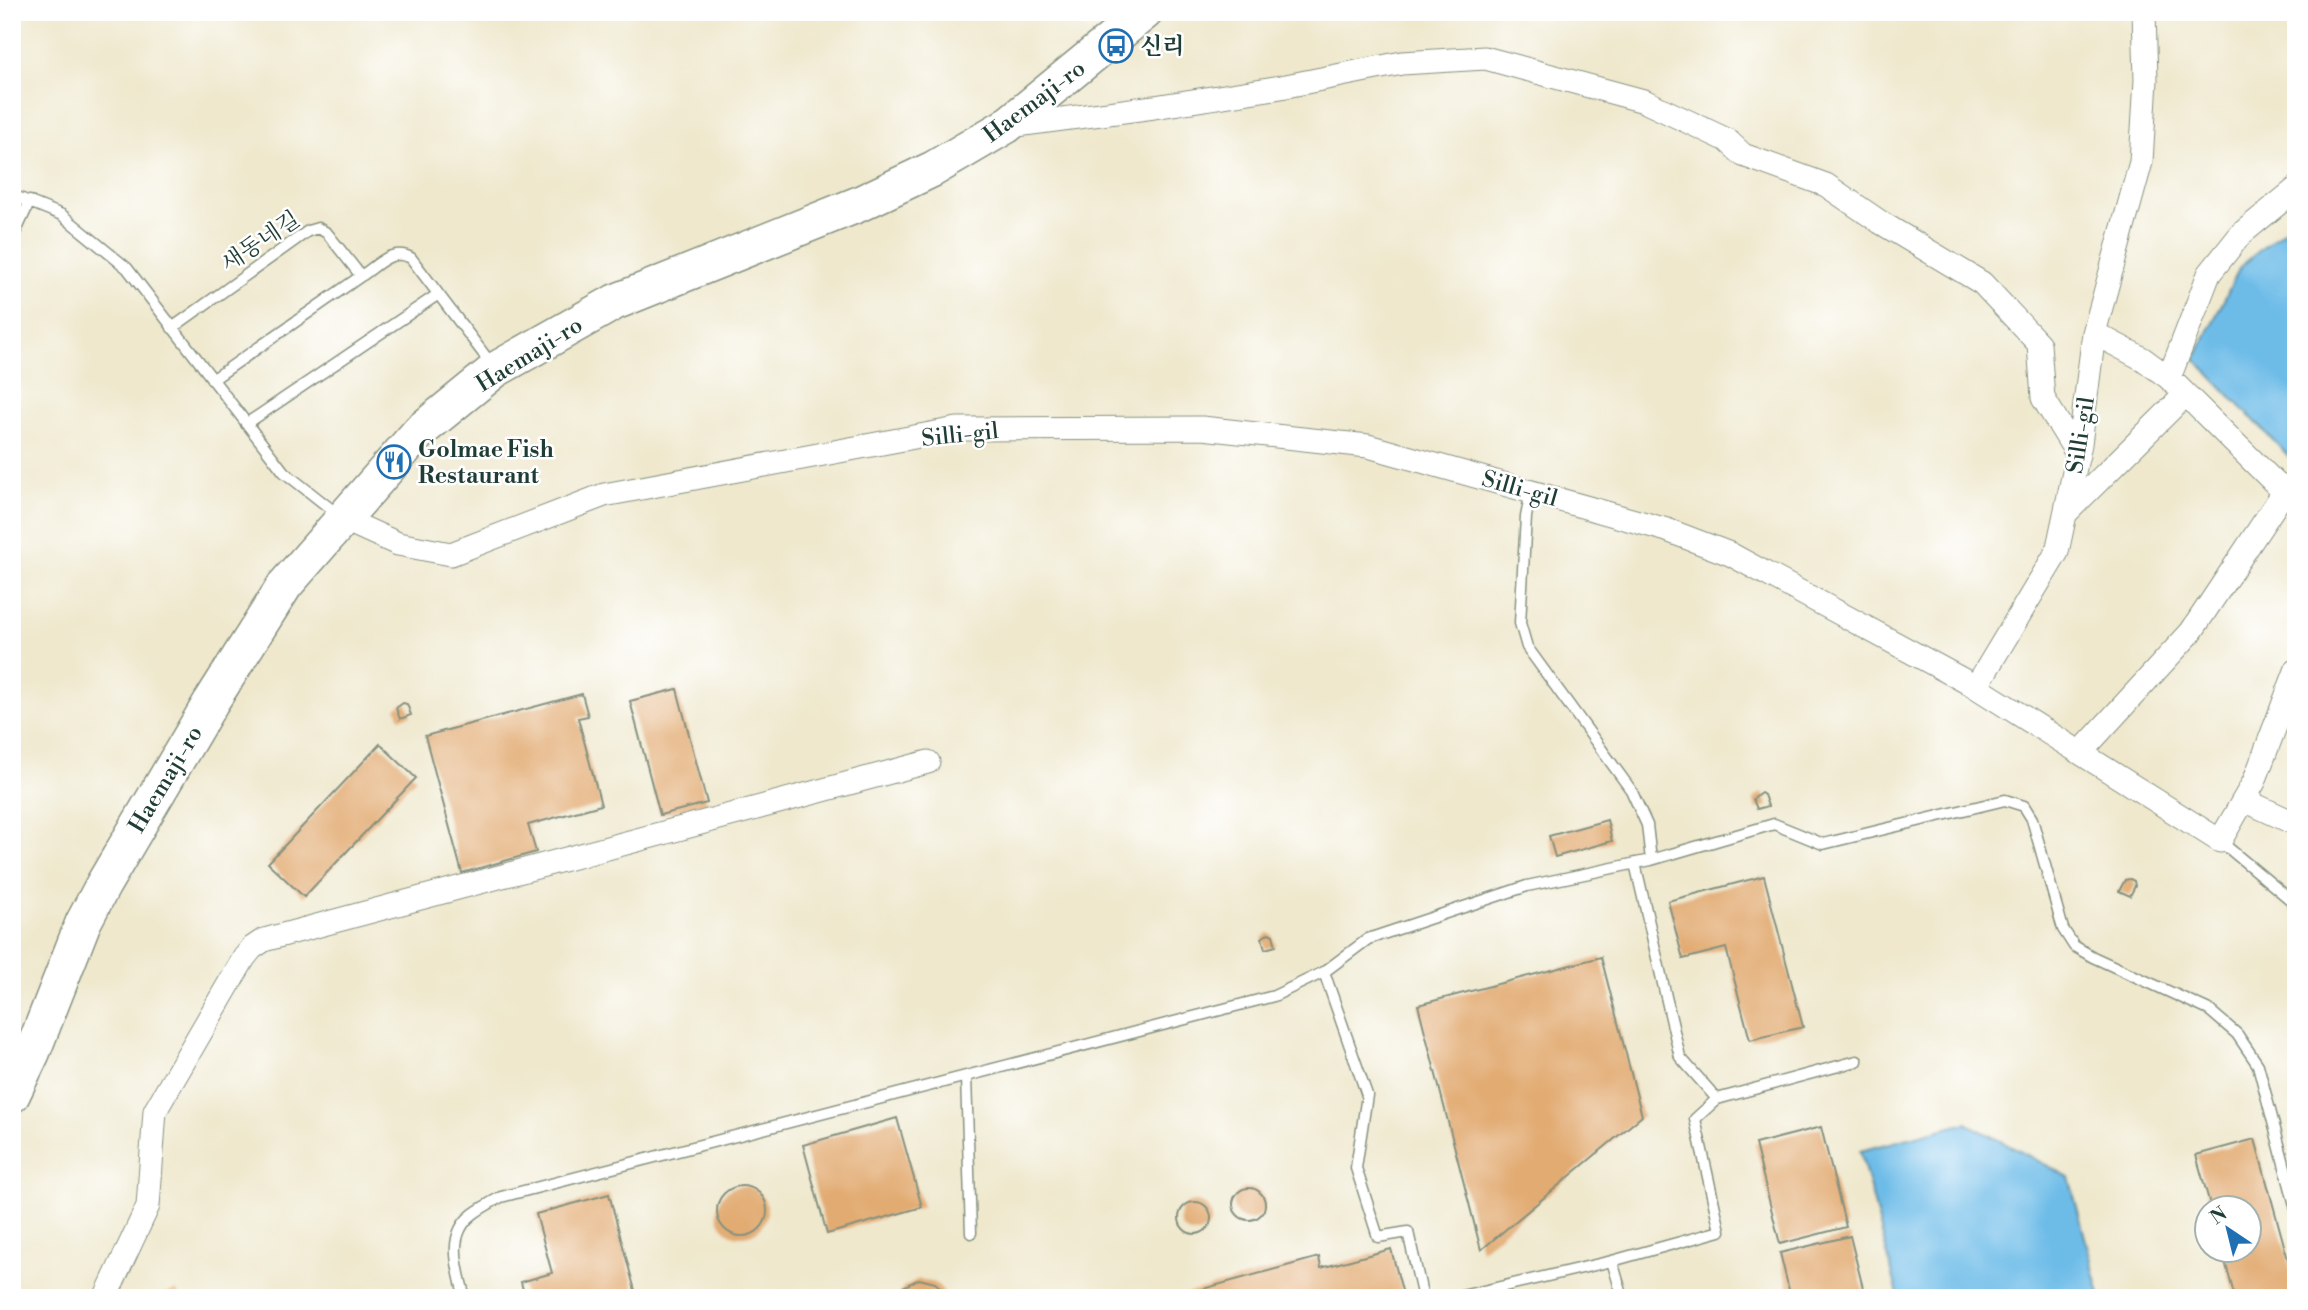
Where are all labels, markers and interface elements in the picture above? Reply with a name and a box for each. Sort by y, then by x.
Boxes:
bus stop icon: 신리 [1097,27,1135,65]
place label: 신리 [1140,33,1184,61]
street label: Haemaji-ro [978,54,1091,149]
street label: 새동네길 [216,205,305,278]
street label: Haemaji-ro [471,311,588,399]
street label: Silli-gil [2061,395,2101,476]
street label: Silli-gil [920,417,1000,453]
place label: Golmae Fish Restaurant [418,436,554,490]
restaurant icon: Golmae Fish Restaurant [375,443,413,481]
street label: Silli-gil [1479,465,1561,513]
street label: Haemaji-ro [123,721,209,838]
north arrow [2192,1194,2262,1264]
text: N [2206,1202,2232,1230]

